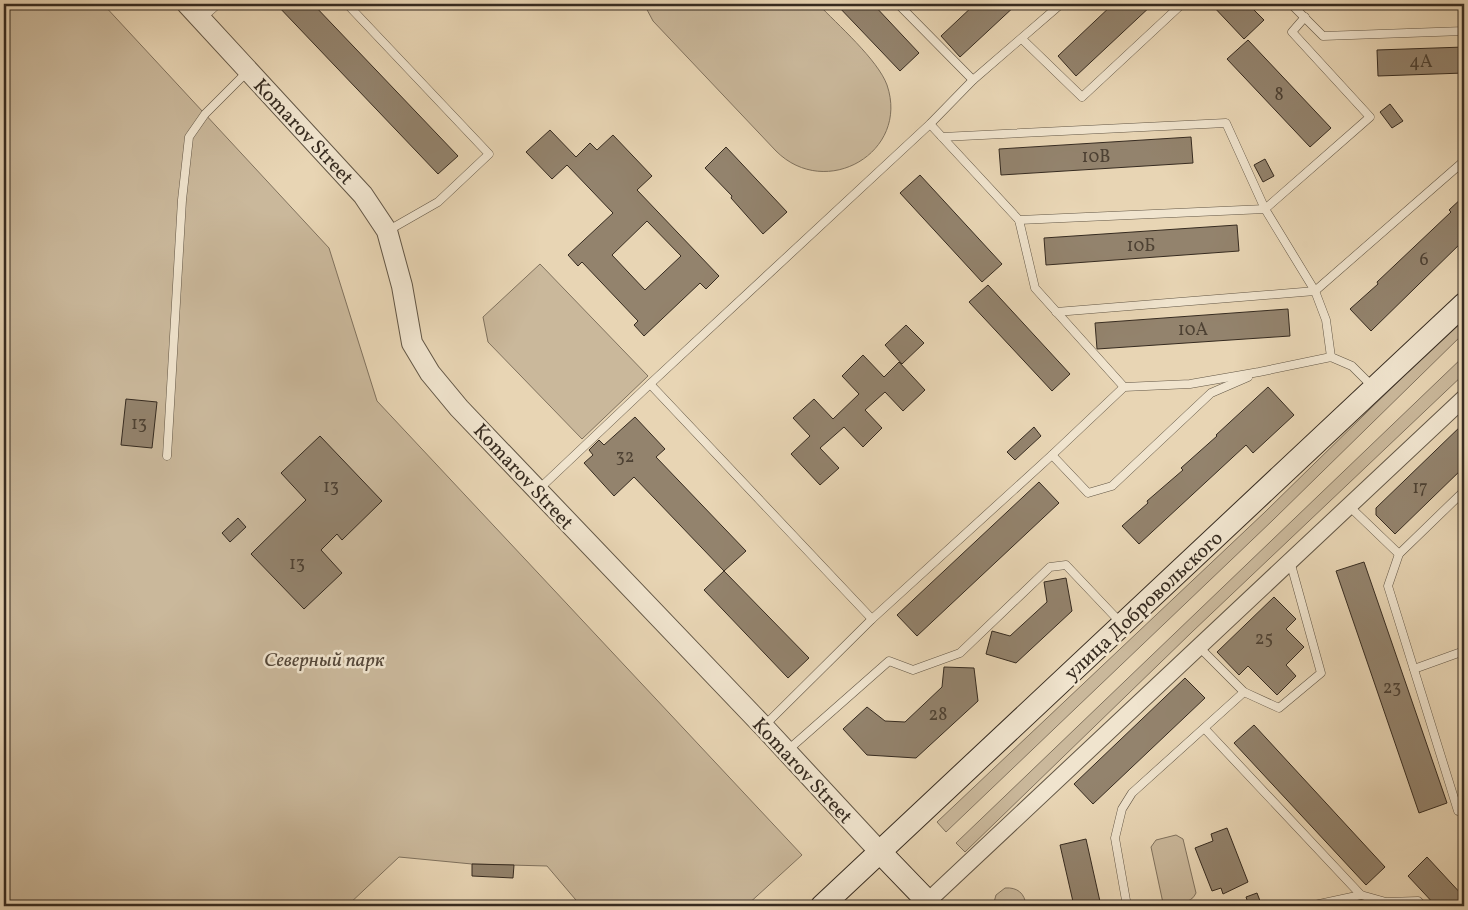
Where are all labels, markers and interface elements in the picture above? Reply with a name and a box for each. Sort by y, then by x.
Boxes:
house number: 4А [1409,50,1433,75]
street label: Komarov Street [246,73,359,192]
house number: 8 [1274,83,1284,108]
house number: 10В [1081,145,1111,170]
house number: 10Б [1127,234,1155,259]
house number: 6 [1419,248,1429,273]
house number: 10А [1178,318,1209,343]
house number: 13 [131,412,147,437]
street label: Komarov Street [466,418,579,537]
house number: 32 [616,445,634,470]
house number: 13 [323,475,339,500]
house number: 17 [1412,476,1428,501]
street label: улица Добровольского [1059,525,1230,688]
house number: 13 [289,552,305,577]
house number: 25 [1255,627,1273,652]
park label: Северный парк [264,647,385,675]
house number: 23 [1383,676,1401,701]
house number: 28 [929,703,947,728]
street label: Komarov Street [745,712,858,831]

